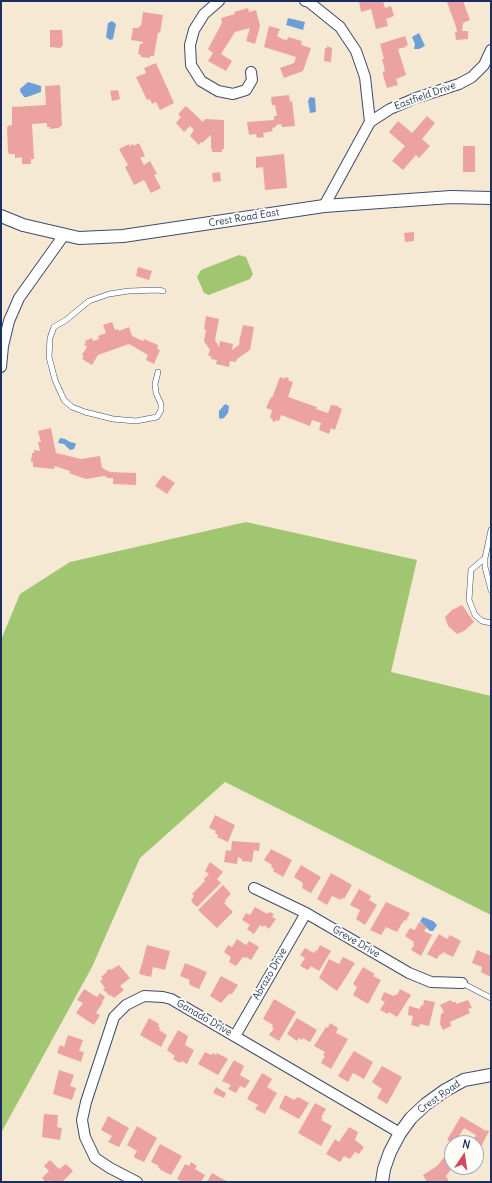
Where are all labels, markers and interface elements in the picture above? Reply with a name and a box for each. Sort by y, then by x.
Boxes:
street label: Eastfield Drive [393,79,457,113]
street label: Crest Road East [208,207,280,229]
street label: Greve Drive [330,924,382,960]
street label: Abrazo Drive [250,946,290,1002]
street label: Ganado Drive [174,997,234,1039]
street label: Crest Road [415,1078,463,1116]
north arrow [444,1135,484,1175]
text: N [461,1137,472,1152]

